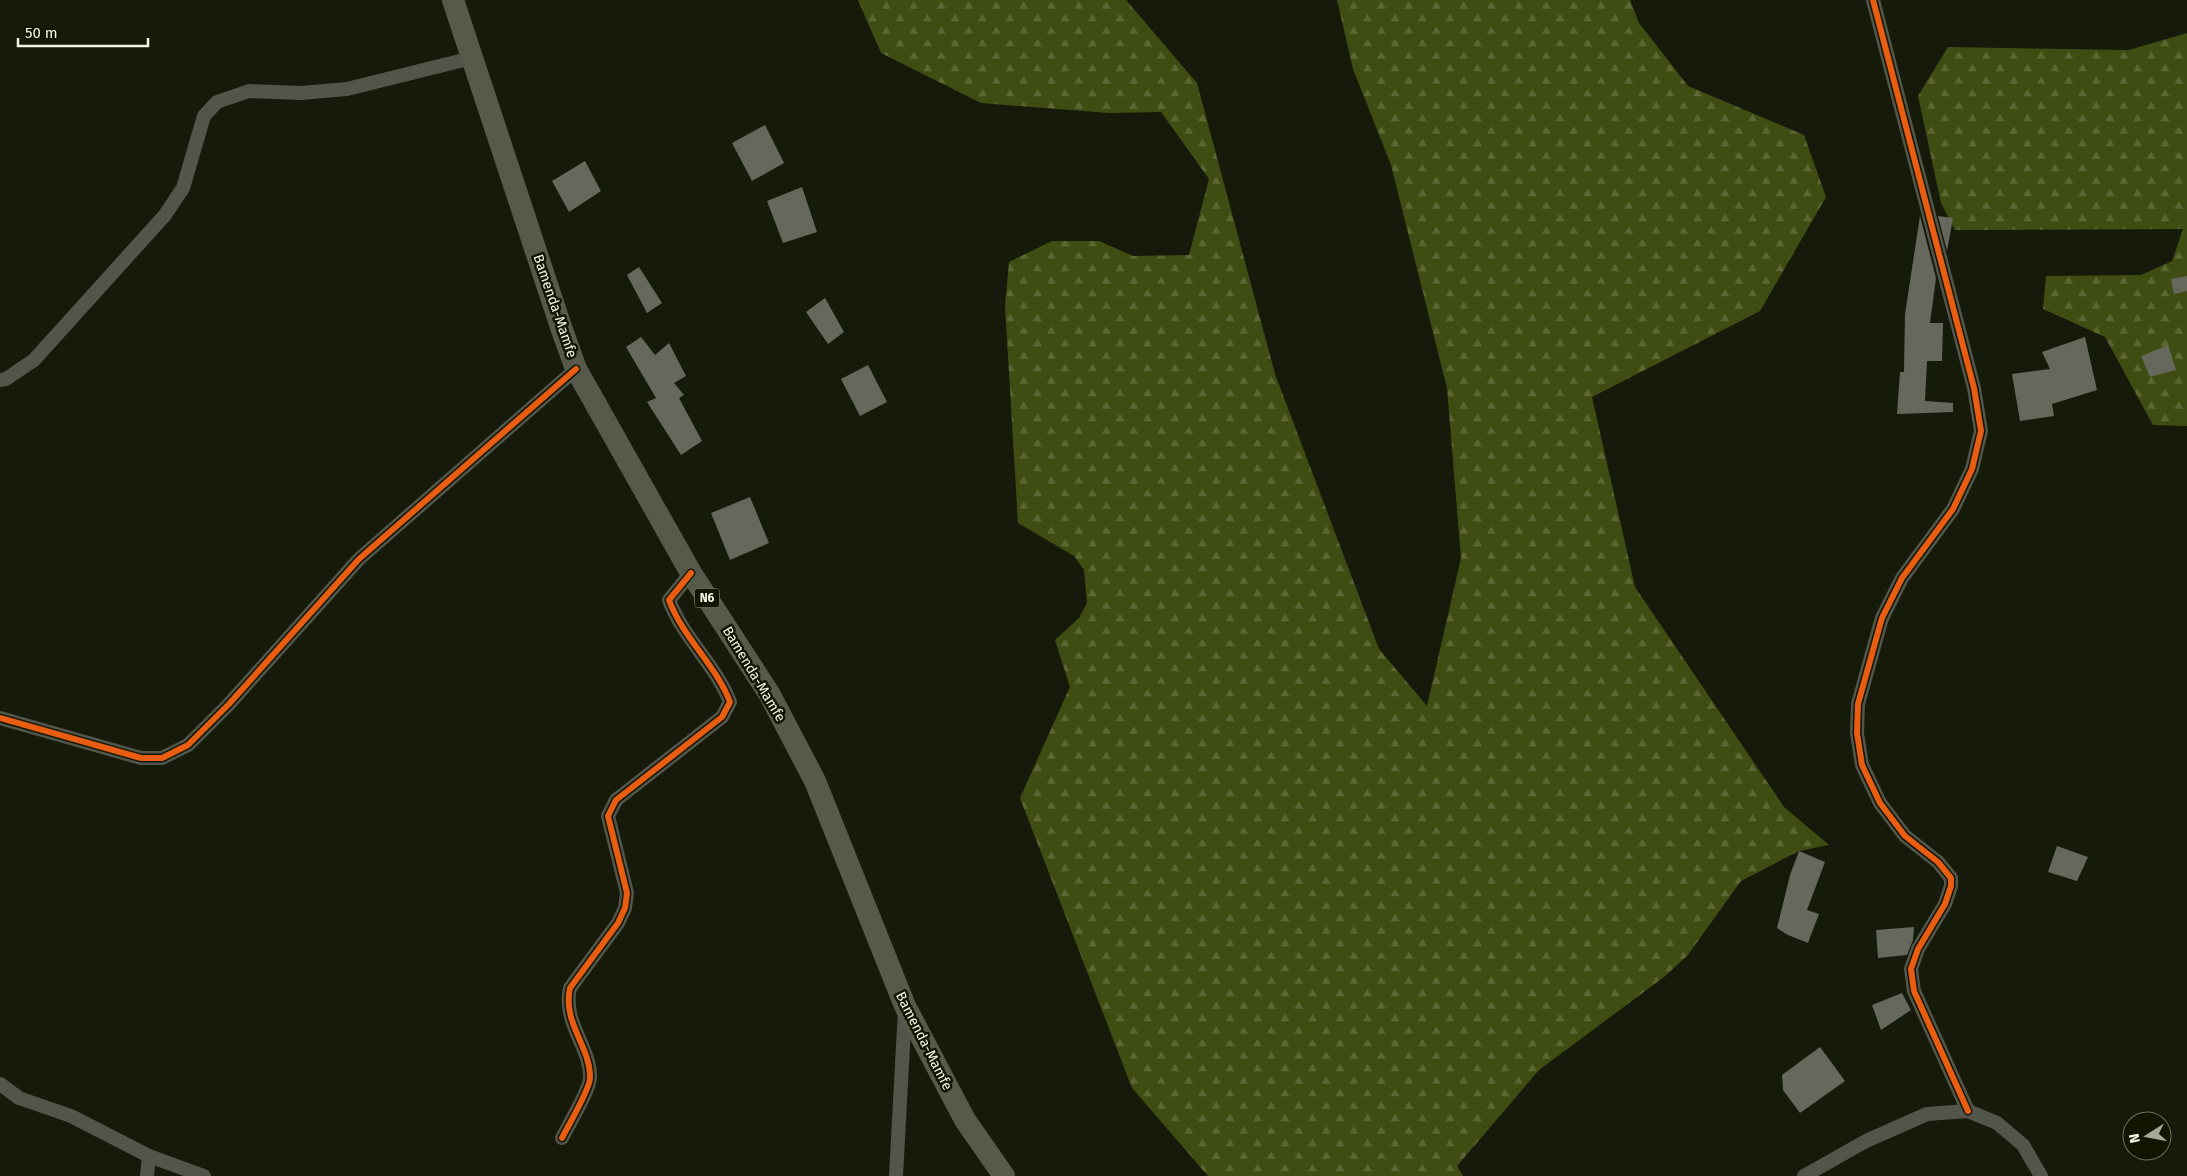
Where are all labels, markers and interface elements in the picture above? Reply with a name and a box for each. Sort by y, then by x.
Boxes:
scale bar [18,15,148,47]
text: 50 m [25,24,58,42]
street label: Bamenda-Mamfe [529,252,581,360]
road number: N6 [694,588,720,608]
street label: Bamenda-Mamfe [719,623,789,725]
street label: Bamenda-Mamfe [892,989,956,1093]
north arrow [2122,1111,2172,1161]
text: N [2125,1132,2144,1145]

